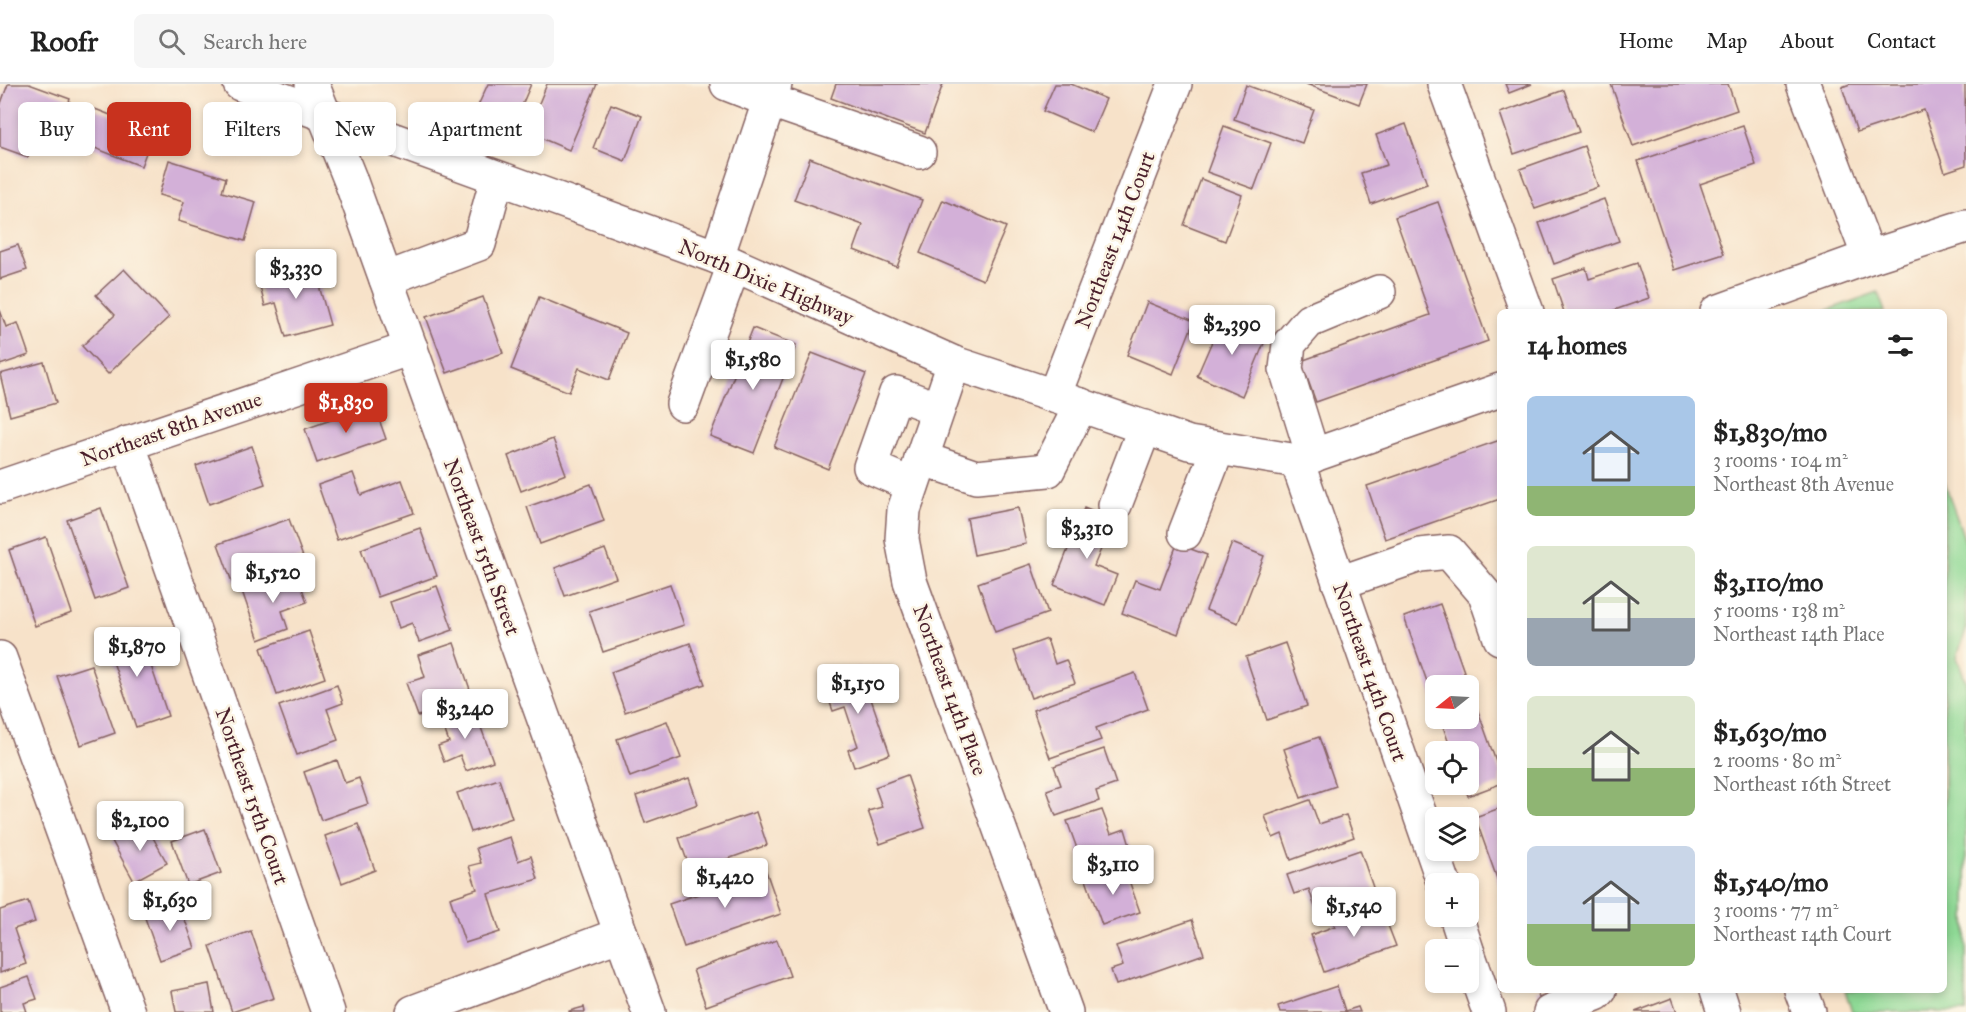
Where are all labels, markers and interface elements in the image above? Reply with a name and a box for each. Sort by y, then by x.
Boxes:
search box [134,14,554,68]
text: Roofr [30,24,98,59]
icon: search [155,25,188,58]
text: Search here [203,28,307,55]
text: Home [1618,28,1673,54]
text: Map [1706,28,1747,54]
text: About [1780,28,1834,54]
text: Contact [1867,28,1936,54]
chip: Buy [18,102,95,156]
chip: Rent [107,102,191,156]
chip: Filters [203,102,302,156]
chip: New [314,102,396,156]
chip: Apartment [408,102,544,156]
street label: Northeast 14th Court [1069,147,1161,332]
street label: North Dixie Highway [675,233,858,331]
pin: $3,330 [247,249,345,300]
text: $3,330 [270,256,322,280]
pin: $2,390 [1183,305,1281,356]
text: $2,390 [1203,312,1261,336]
text: 14 homes [1527,329,1627,361]
icon: filters [1884,329,1917,362]
pin: $1,580 [704,340,802,391]
text: $1,580 [725,347,781,371]
pin: $1,830 [297,383,395,434]
street label: Northeast 8th Avenue [77,386,265,472]
text: $1,830 [318,390,374,414]
text: $1,830/mo [1713,416,1827,448]
icon: home [1575,420,1647,492]
text: 3 rooms · 104 m² [1713,448,1848,472]
street label: Northeast 15th Street [438,455,526,639]
text: Northeast 8th Avenue [1713,472,1894,496]
pin: $3,310 [1038,509,1136,560]
text: $3,310 [1061,516,1113,540]
pin: $1,520 [224,553,322,604]
text: $1,520 [245,560,301,584]
text: $3,110/mo [1713,566,1823,598]
icon: home [1575,570,1647,642]
street label: Northeast 14th Court [1327,579,1413,765]
text: 5 rooms · 138 m² [1713,598,1845,622]
street label: Northeast 14th Place [907,601,993,779]
text: Northeast 14th Place [1713,622,1884,646]
pin: $1,870 [88,627,186,678]
text: $1,870 [108,634,166,658]
pin: $1,150 [809,664,907,715]
text: $1,150 [831,671,885,695]
north arrow [1425,675,1479,729]
map controls [1425,675,1479,993]
pin: $3,240 [416,689,514,740]
text: $3,240 [436,696,494,720]
street label: Northeast 15th Court [210,704,295,888]
text: $1,630/mo [1713,716,1827,748]
icon: home [1575,720,1647,792]
button: locate [1425,741,1479,795]
text: 2 rooms · 80 m² [1713,748,1841,772]
text: Northeast 16th Street [1713,772,1891,796]
pin: $2,100 [91,801,189,852]
button: layers [1425,807,1479,861]
text: $2,100 [111,808,169,832]
pin: $3,110 [1064,845,1162,896]
text: $3,110 [1087,852,1139,876]
pin: $1,420 [676,858,774,909]
text: $1,420 [696,865,754,889]
text: $1,540/mo [1713,866,1828,898]
icon: home [1575,870,1647,942]
button: + [1425,873,1479,927]
pin: $1,630 [121,881,219,932]
pin: $1,540 [1305,887,1403,938]
text: $1,630 [143,888,197,912]
text: $1,540 [1326,894,1382,918]
text: 3 rooms · 77 m² [1713,898,1838,922]
text: Northeast 14th Court [1713,922,1892,946]
button: − [1425,939,1479,993]

